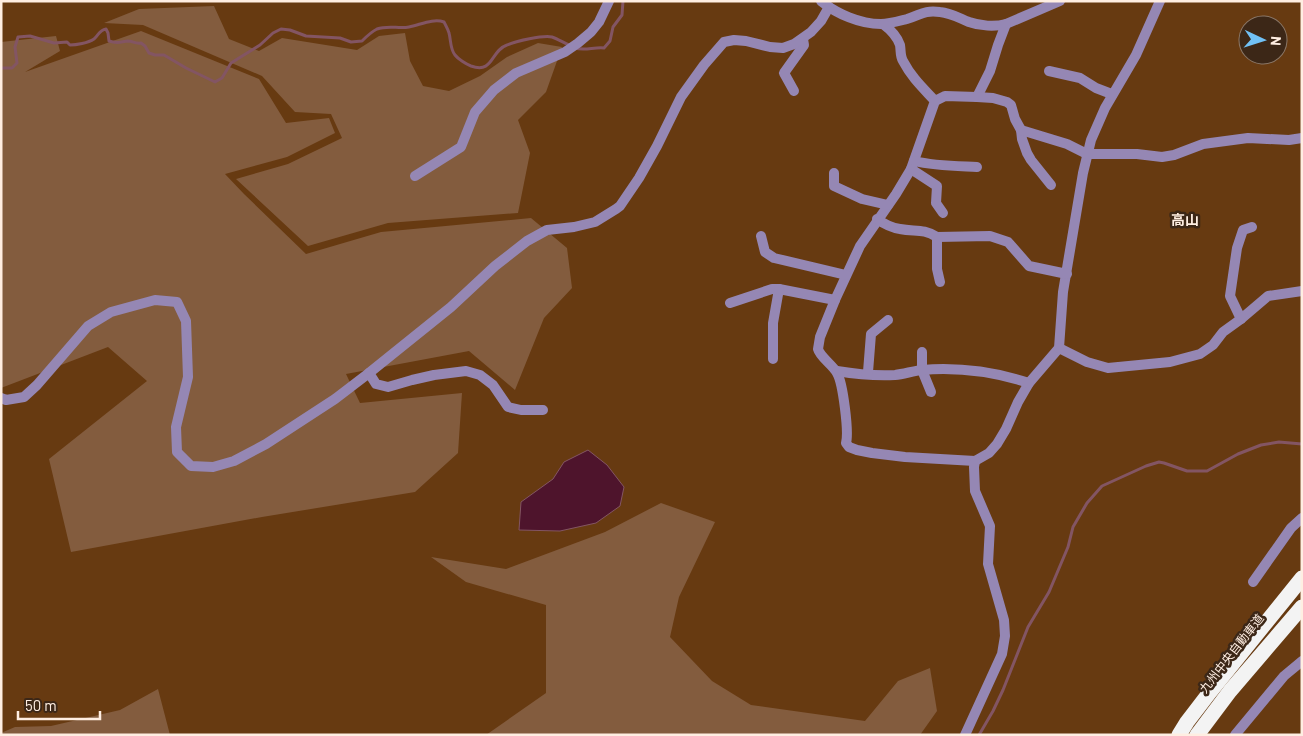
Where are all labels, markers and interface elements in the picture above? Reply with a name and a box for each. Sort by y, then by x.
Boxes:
north arrow [1238,15,1288,65]
text: N [1268,36,1285,46]
district label: 高山 [1171,211,1199,228]
street label: 九州中央自動車道 [1196,611,1266,695]
scale bar [18,688,100,720]
text: 50 m [25,696,57,714]

